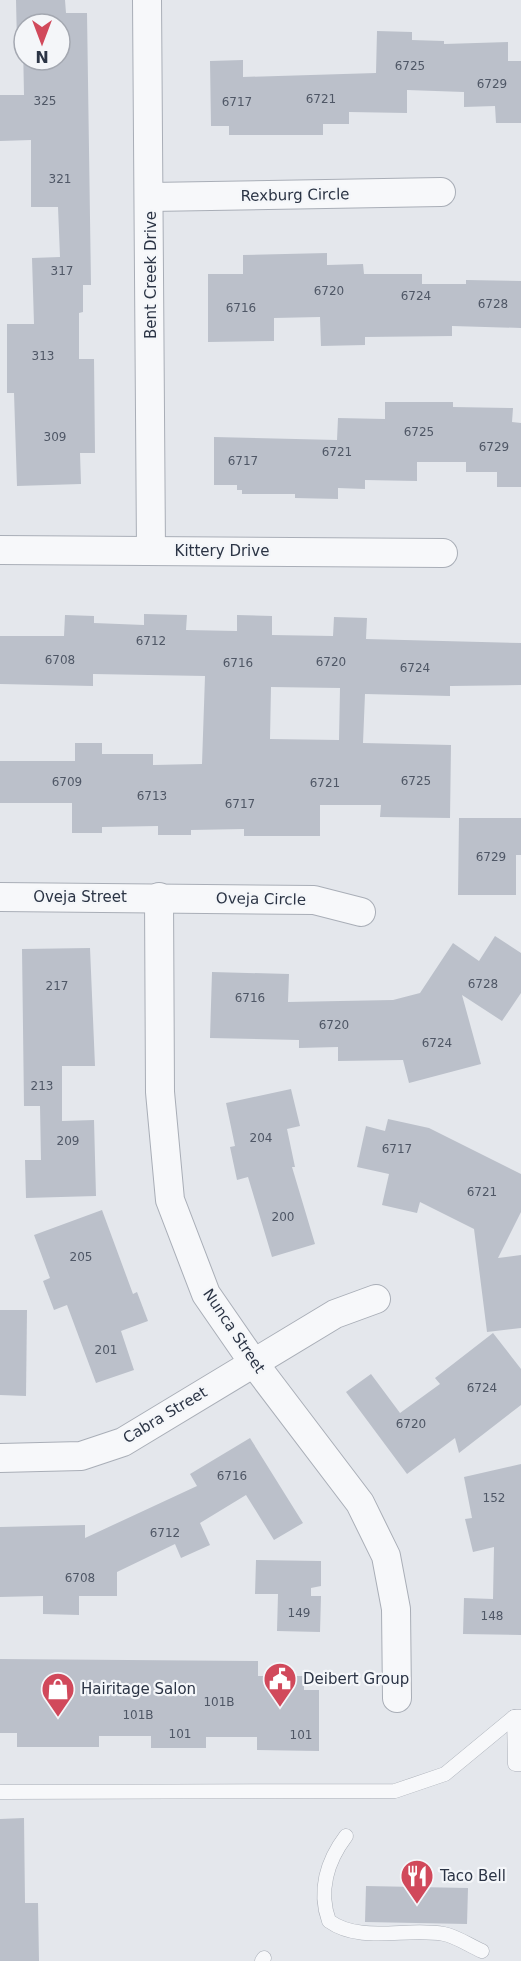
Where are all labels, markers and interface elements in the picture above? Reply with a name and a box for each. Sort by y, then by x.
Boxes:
north arrow [12,12,72,72]
text: N [35,47,49,66]
house number: 6725 [395,59,425,73]
house number: 6729 [477,77,507,91]
house number: 6721 [306,92,336,106]
house number: 325 [34,94,56,108]
house number: 6717 [222,95,252,109]
house number: 321 [49,172,71,186]
street label: Rexburg Circle [240,185,350,205]
street label: Bent Creek Drive [142,211,160,339]
house number: 317 [51,264,73,278]
house number: 6720 [314,284,344,298]
house number: 6724 [401,289,431,303]
house number: 6728 [478,297,508,311]
house number: 6716 [226,301,256,315]
house number: 313 [32,349,54,363]
house number: 6725 [404,425,434,439]
house number: 309 [44,430,66,444]
house number: 6729 [479,440,509,454]
house number: 6721 [322,445,352,459]
house number: 6717 [228,454,258,468]
street label: Kittery Drive [175,542,269,560]
house number: 6712 [136,634,166,648]
house number: 6708 [45,653,75,667]
house number: 6720 [316,655,346,669]
house number: 6716 [223,656,253,670]
house number: 6724 [400,661,430,675]
house number: 6725 [401,774,431,788]
house number: 6709 [52,775,82,789]
house number: 6721 [310,776,340,790]
house number: 6713 [137,789,167,803]
house number: 6717 [225,797,255,811]
house number: 6729 [476,850,506,864]
street label: Oveja Street [33,888,127,906]
street label: Oveja Circle [216,889,306,909]
house number: 6728 [468,977,498,991]
house number: 217 [46,979,68,993]
house number: 6716 [235,991,265,1005]
house number: 6720 [319,1018,349,1032]
house number: 6724 [422,1036,452,1050]
house number: 213 [31,1079,53,1093]
house number: 204 [250,1131,272,1145]
house number: 209 [57,1134,79,1148]
house number: 6717 [382,1142,412,1156]
house number: 6721 [467,1185,497,1199]
house number: 200 [272,1210,294,1224]
house number: 205 [70,1250,92,1264]
street label: Nunca Street [199,1285,269,1377]
house number: 201 [95,1343,117,1357]
house number: 6724 [467,1381,497,1395]
street label: Cabra Street [120,1383,210,1447]
house number: 6720 [396,1417,426,1431]
house number: 6716 [217,1469,247,1483]
house number: 152 [483,1491,505,1505]
house number: 6712 [150,1526,180,1540]
house number: 6708 [65,1571,95,1585]
house number: 149 [288,1606,310,1620]
house number: 148 [481,1609,503,1623]
public building icon: Deibert Group [262,1661,298,1708]
place label: Deibert Group [303,1670,409,1688]
shop icon: Hairitage Salon [40,1671,76,1718]
place label: Hairitage Salon [81,1680,196,1698]
house number: 101B [203,1695,235,1709]
house number: 101B [122,1708,154,1722]
house number: 101 [169,1727,191,1741]
house number: 101 [290,1728,312,1742]
restaurant icon: Taco Bell [399,1858,435,1905]
place label: Taco Bell [439,1867,506,1885]

